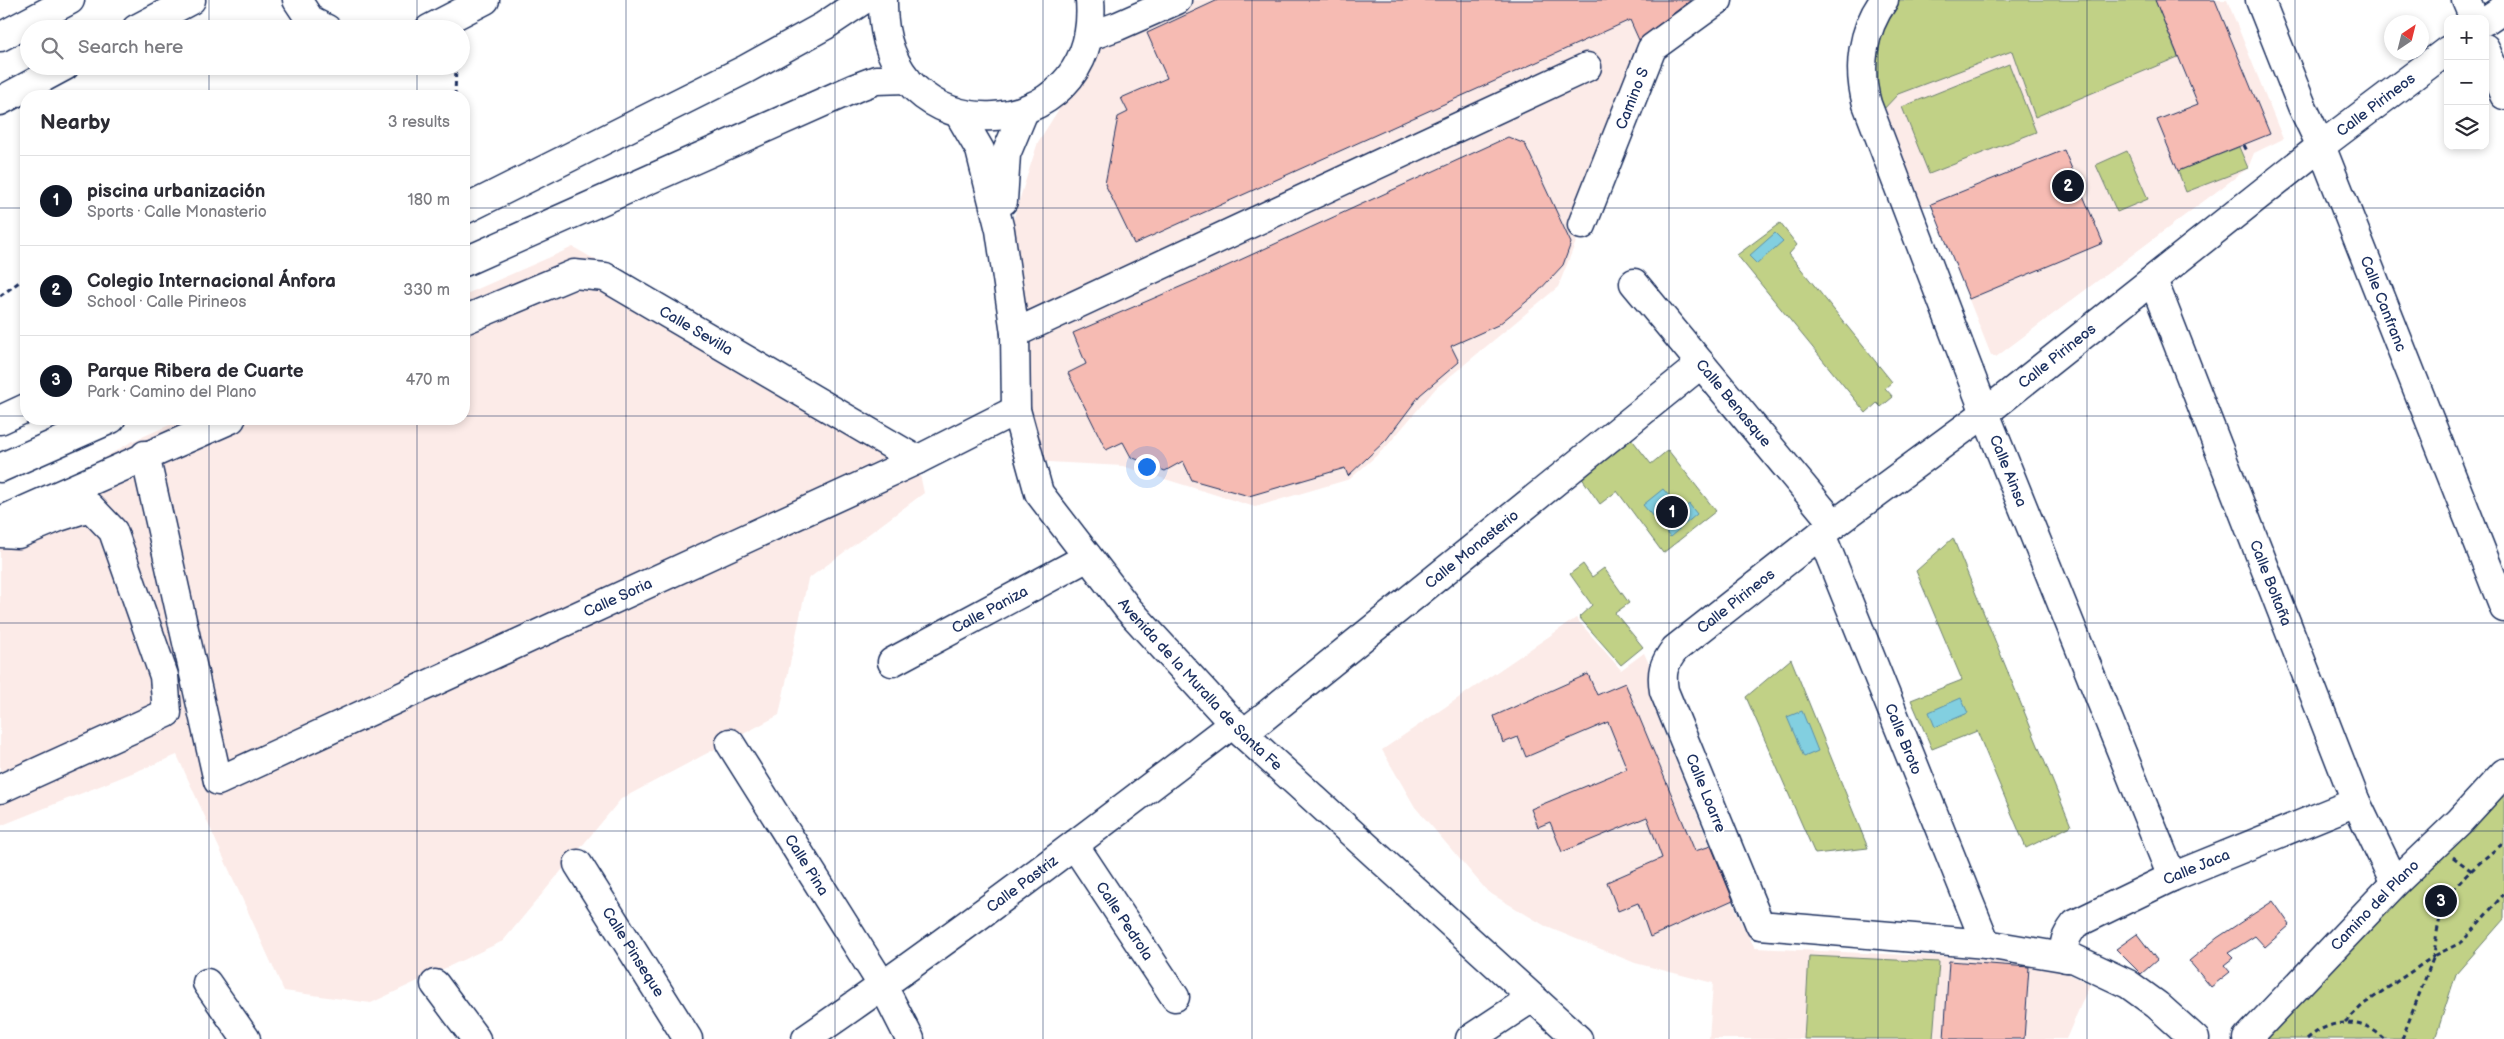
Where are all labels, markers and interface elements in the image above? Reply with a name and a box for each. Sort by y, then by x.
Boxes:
north arrow [2384,15,2429,60]
map controls [2444,15,2489,150]
button: + [2444,15,2489,60]
search box [20,20,470,75]
icon: search [38,34,66,62]
text: Search here [78,36,183,59]
button: − [2444,60,2489,105]
street label: Camino S [1612,65,1653,132]
street label: Calle Pirineos [2333,69,2420,141]
button: layers [2444,105,2489,150]
text: Nearby [40,110,110,135]
text: 3 results [388,113,450,132]
pin: 2 [2052,167,2084,205]
text: piscina urbanización [87,180,265,203]
text: 1 [53,191,59,210]
text: 180 m [408,191,450,210]
text: Sports · Calle Monasterio [87,203,267,222]
street label: Calle Canfranc [2356,253,2411,355]
text: Colegio Internacional Ánfora [87,270,336,293]
text: 2 [51,281,61,300]
text: 330 m [403,281,450,300]
text: School · Calle Pirineos [87,293,246,312]
street label: Calle Sevilla [656,302,736,360]
street label: Calle Pirineos [2014,319,2100,393]
street label: Calle Benasque [1691,356,1775,451]
text: Parque Ribera de Cuarte [87,360,304,383]
text: 3 [51,371,61,390]
text: 470 m [405,371,450,390]
text: Park · Camino del Plano [87,383,257,402]
street label: Calle Ainsa [1985,432,2031,510]
your location [1134,454,1160,480]
pin: 1 [1656,493,1688,531]
street label: Calle Monasterio [1421,506,1523,593]
street label: Calle Boltaña [2245,537,2296,629]
street label: Calle Pirineos [1693,565,1779,638]
street label: Calle Soria [581,574,655,622]
street label: Calle Paniza [949,582,1031,638]
street label: Avenida de la Muralla de Santa Fe [1114,595,1286,775]
street label: Calle Broto [1880,701,1926,778]
street label: Calle Loarre [1681,751,1730,835]
street label: Calle Pina [780,831,833,899]
street label: Calle Jaca [2160,845,2233,890]
street label: Calle Pastriz [983,851,1062,917]
street label: Camino del Plano [2327,856,2423,955]
street label: Calle Pedrola [1091,878,1157,964]
pin: 3 [2425,882,2457,920]
street label: Calle Pinseque [598,904,668,1001]

